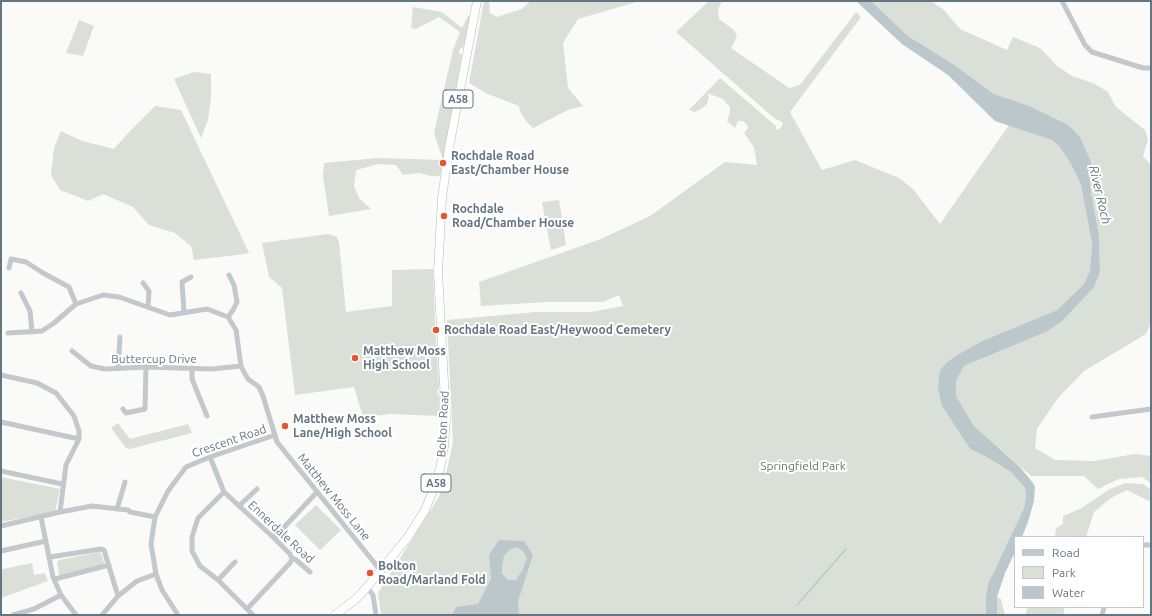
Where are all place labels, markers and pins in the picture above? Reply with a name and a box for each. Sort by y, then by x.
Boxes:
place label: Rochdale Road East/Chamber House [451,149,569,177]
marker: Rochdale Road East/Chamber House [438,158,448,168]
place label: Rochdale Road/Chamber House [452,202,574,230]
marker: Rochdale Road/Chamber House [439,211,449,221]
place label: Rochdale Road East/Heywood Cemetery [444,323,671,337]
marker: Rochdale Road East/Heywood Cemetery [431,325,441,335]
place label: Matthew Moss High School [363,344,446,372]
marker: Matthew Moss High School [350,353,360,363]
place label: Matthew Moss Lane/High School [293,412,392,440]
marker: Matthew Moss Lane/High School [280,421,290,431]
place label: Bolton Road/Marland Fold [378,559,486,587]
marker: Bolton Road/Marland Fold [365,568,375,578]

